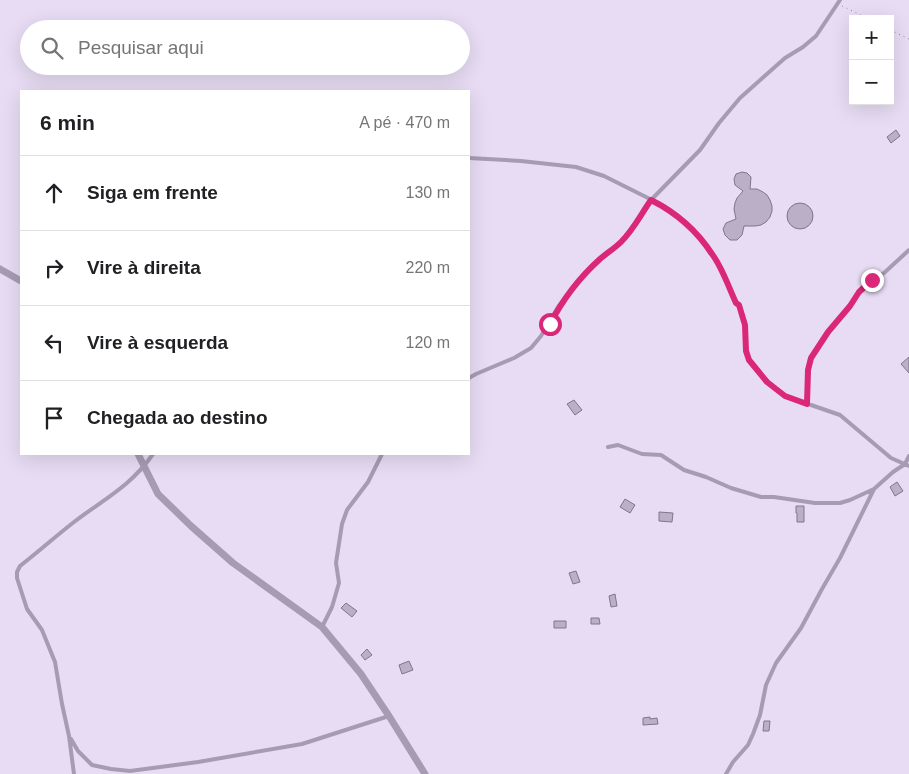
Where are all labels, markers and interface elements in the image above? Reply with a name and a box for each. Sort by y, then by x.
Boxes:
map controls [849,15,894,105]
button: + [849,15,894,60]
search box [20,20,470,75]
icon: search [38,34,66,62]
text: Pesquisar aqui [78,37,204,58]
button: − [849,60,894,105]
text: 6 min [40,111,95,134]
text: A pé · 470 m [359,114,450,131]
icon: ahead [40,179,68,207]
text: Siga em frente [87,182,218,203]
text: 130 m [406,184,450,201]
icon: right [40,254,68,282]
text: Vire à direita [87,257,201,278]
text: 220 m [406,259,450,276]
route end [861,269,884,292]
route start [539,313,562,336]
icon: left [40,329,68,357]
text: Vire à esquerda [87,332,228,353]
text: 120 m [406,334,450,351]
icon: arrive [40,404,68,432]
text: Chegada ao destino [87,407,268,428]

